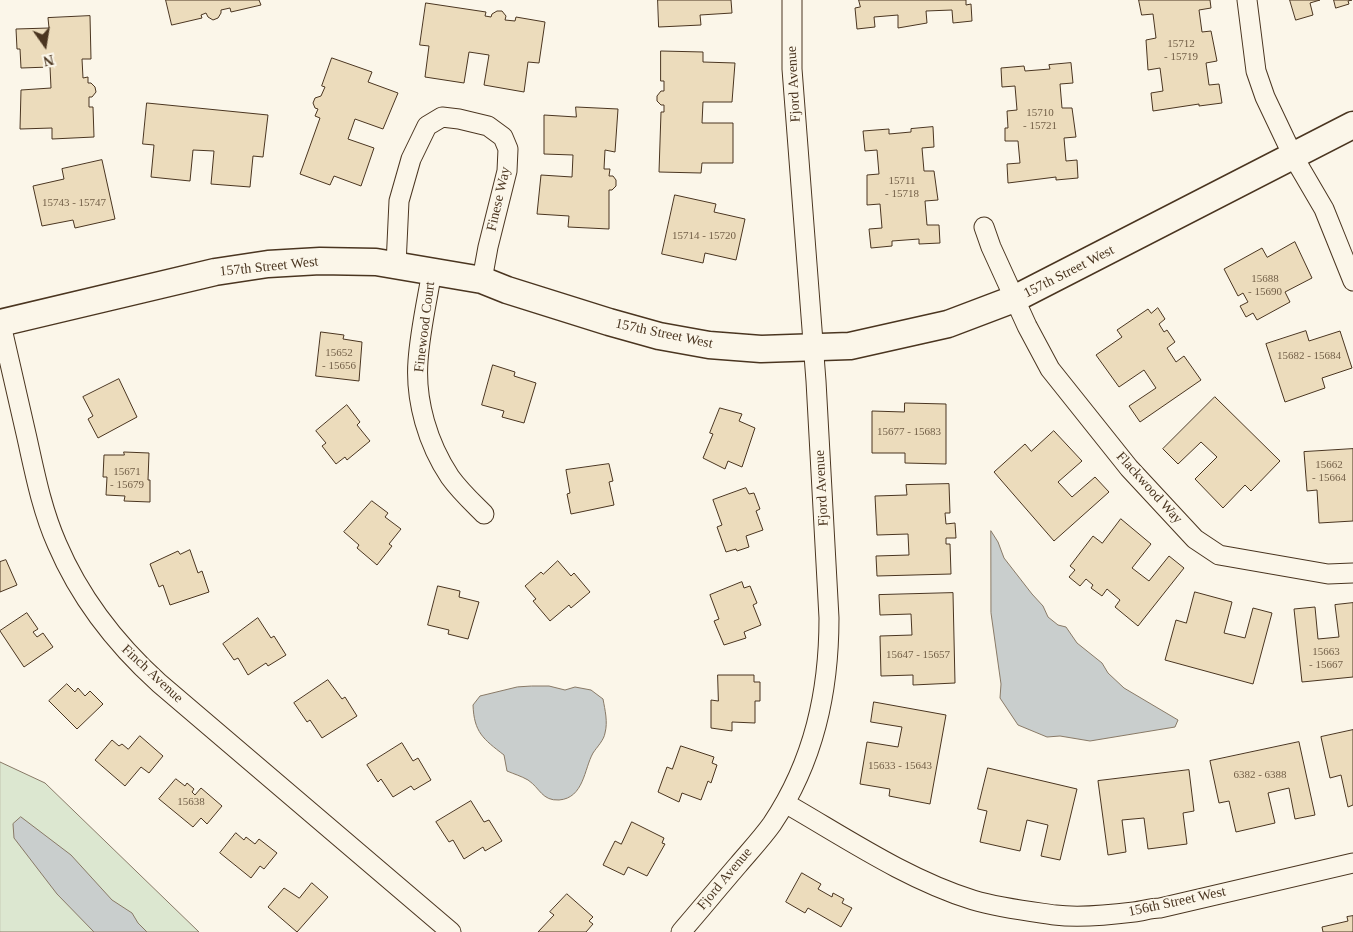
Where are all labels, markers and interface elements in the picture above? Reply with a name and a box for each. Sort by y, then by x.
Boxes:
north arrow [20,20,70,70]
house number: 15712 - 15719 [1164,37,1198,63]
street label: Fjord Avenue [784,45,804,123]
text: N [42,52,55,69]
house number: 15710 - 15721 [1023,106,1057,132]
street label: Finese Way [483,165,515,233]
house number: 15711 - 15718 [885,174,919,200]
house number: 15743 - 15747 [42,196,106,210]
house number: 15714 - 15720 [672,229,736,243]
street label: 157th Street West [1021,242,1117,302]
street label: 157th Street West [219,253,319,281]
house number: 15688 - 15690 [1248,272,1282,298]
street label: Finewood Court [411,281,439,373]
street label: 157th Street West [614,315,714,353]
house number: 15652 - 15656 [322,346,356,372]
house number: 15682 - 15684 [1277,349,1341,363]
house number: 15677 - 15683 [877,425,941,439]
street label: Fjord Avenue [812,449,832,527]
street label: Flackwood Way [1112,449,1186,527]
house number: 15662 - 15664 [1312,458,1346,484]
house number: 15671 - 15679 [110,465,144,491]
street label: Finch Avenue [118,641,186,707]
house number: 15663 - 15667 [1309,645,1343,671]
house number: 15647 - 15657 [886,648,950,662]
house number: 15633 - 15643 [868,759,932,773]
house number: 6382 - 6388 [1233,768,1287,782]
house number: 15638 [177,795,205,809]
street label: Fjord Avenue [694,844,756,914]
street label: 156th Street West [1127,883,1227,921]

